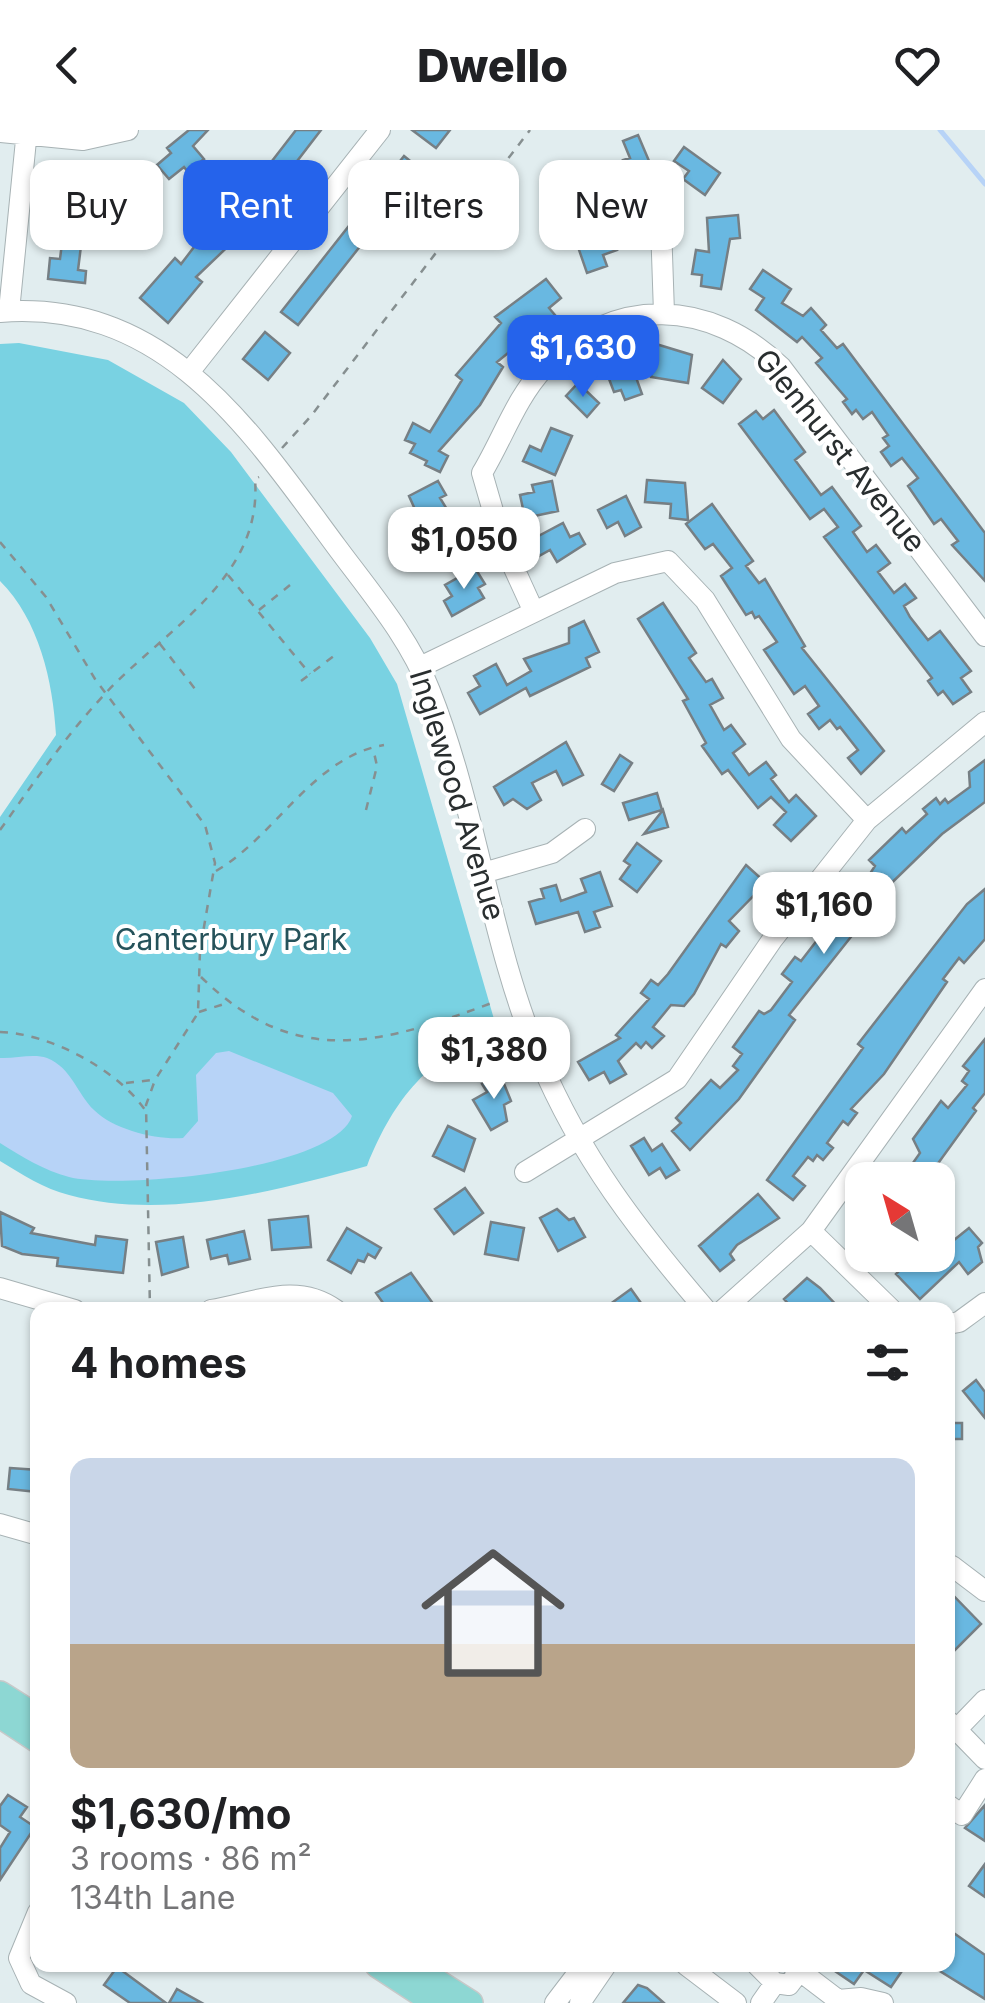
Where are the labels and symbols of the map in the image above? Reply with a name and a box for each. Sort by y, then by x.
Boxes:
pin: $1,630 [502,315,664,400]
street label: Glenhurst Avenue [748,341,934,559]
pin: $1,050 [383,507,545,592]
street label: Inglewood Avenue [403,665,513,925]
pin: $1,160 [743,872,905,957]
park label: Canterbury Park [115,921,348,957]
pin: $1,380 [413,1017,575,1102]
north arrow [845,1162,955,1272]

